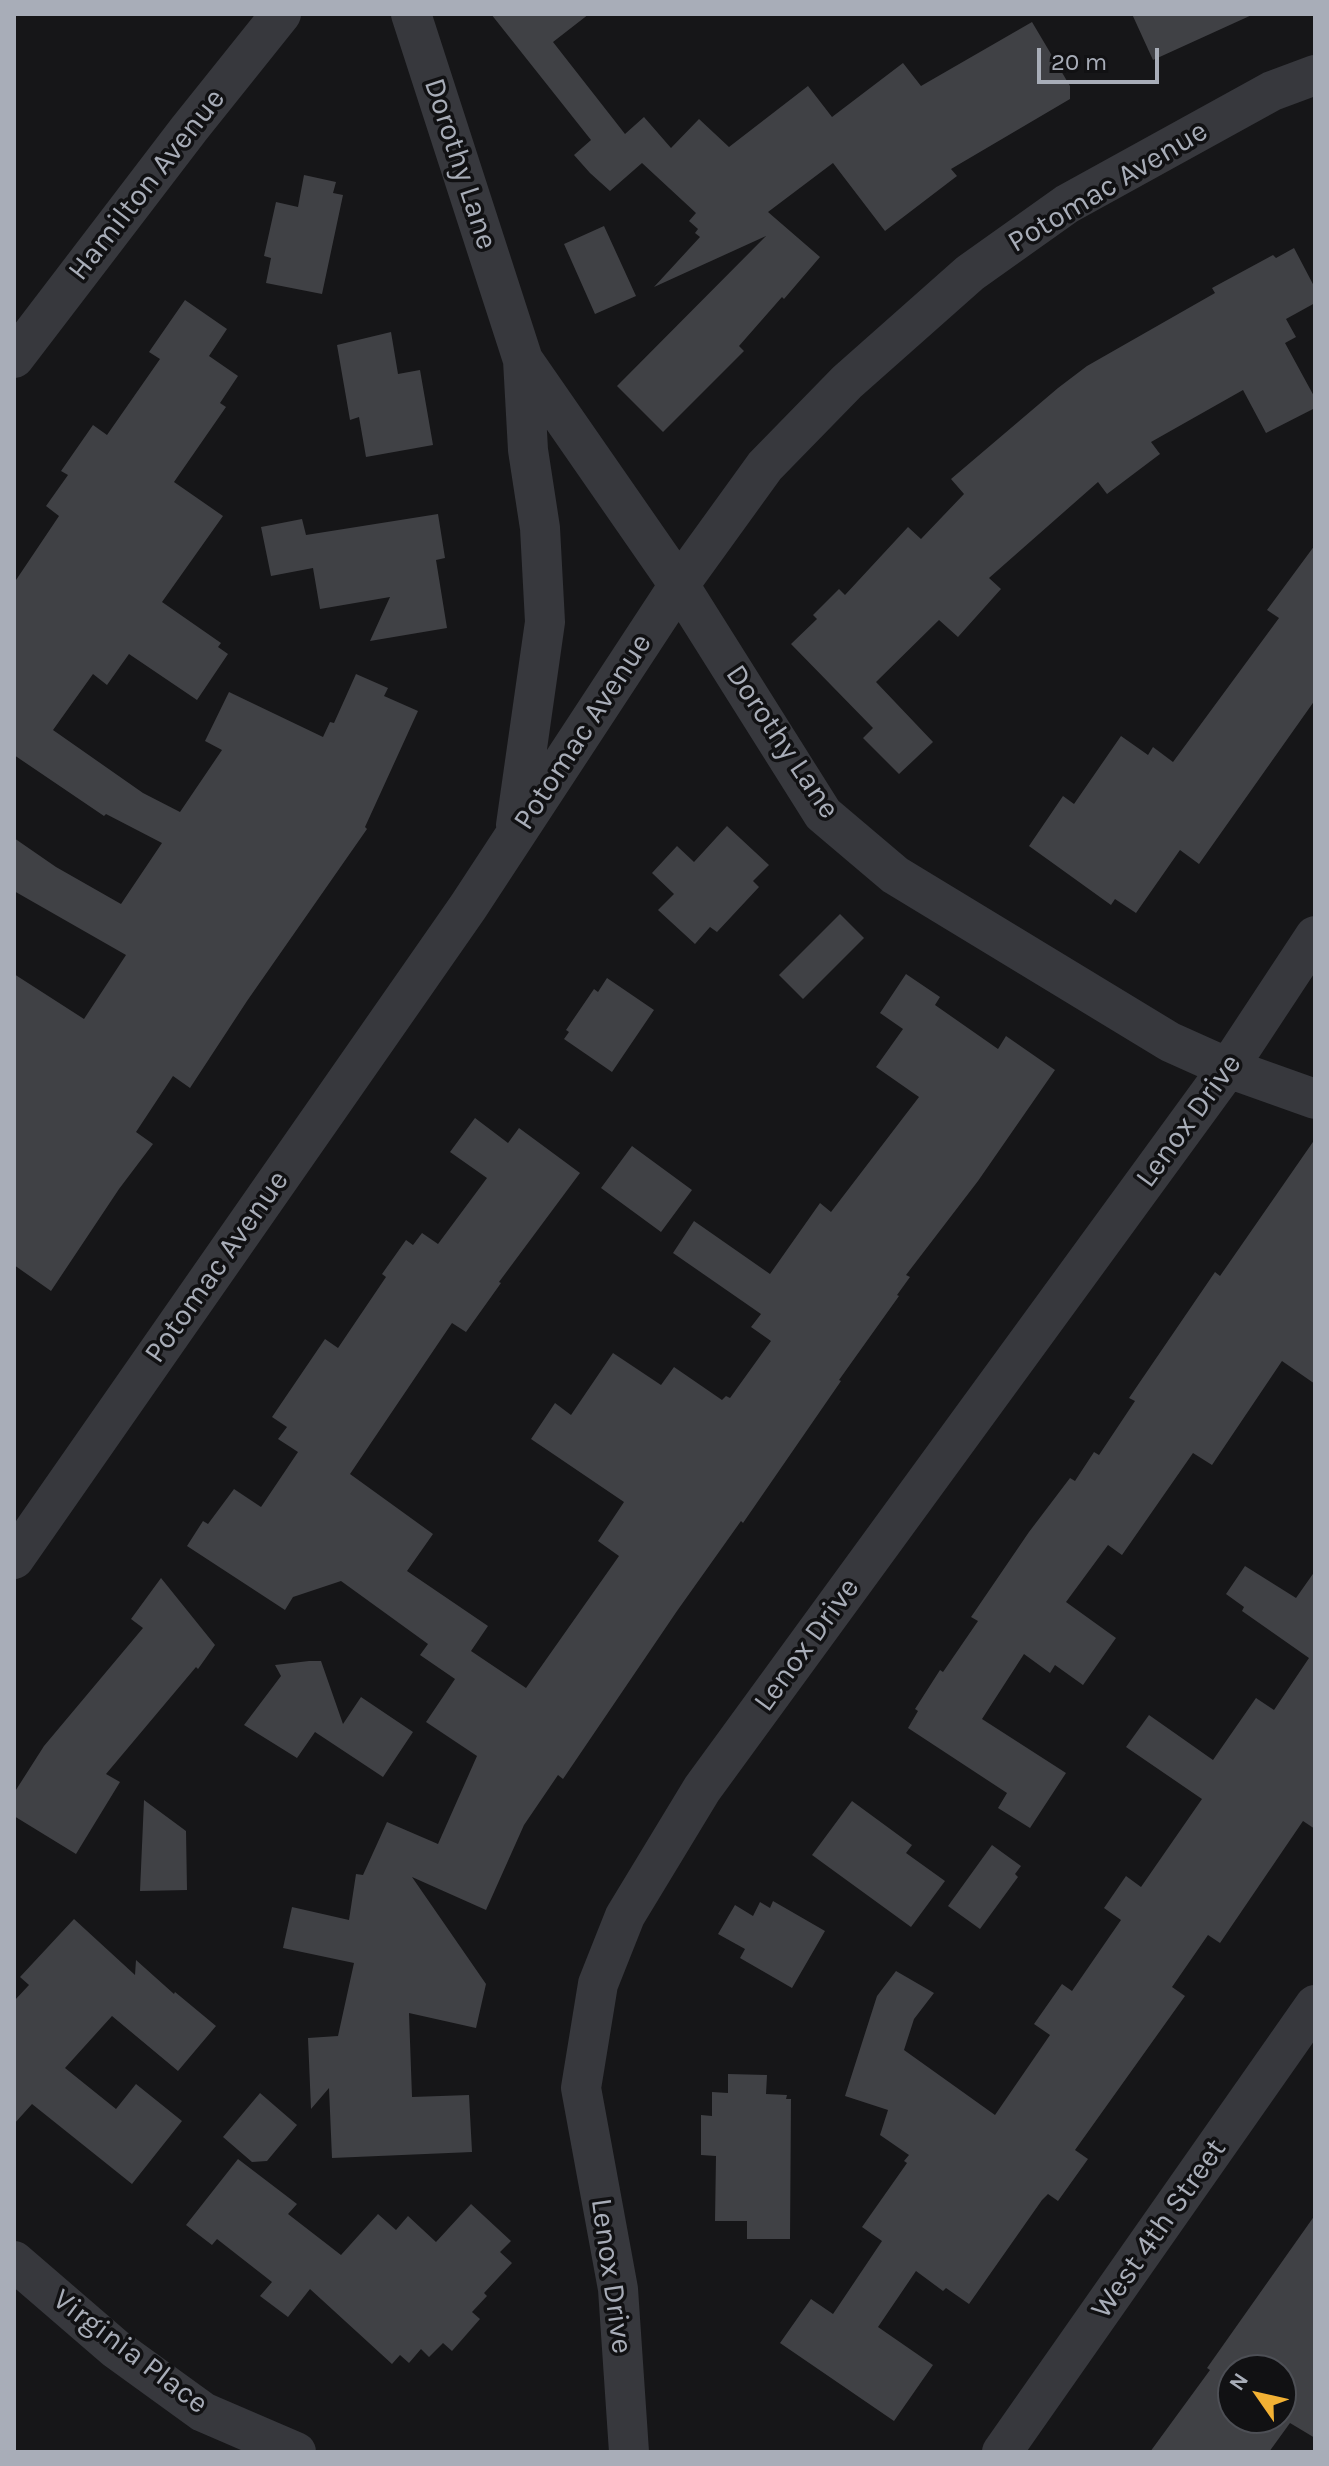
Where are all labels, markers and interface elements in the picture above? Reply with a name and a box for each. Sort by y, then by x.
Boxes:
scale bar [1041,32,1163,82]
text: 20 m [1051,48,1107,76]
street label: Dorothy Lane [415,74,505,254]
street label: Hamilton Avenue [61,82,233,288]
street label: Potomac Avenue [1002,113,1214,261]
street label: Potomac Avenue [506,627,660,837]
street label: Dorothy Lane [717,658,847,826]
street label: Lenox Drive [1128,1047,1250,1195]
street label: Potomac Avenue [137,1164,297,1370]
street label: Lenox Drive [746,1571,868,1719]
street label: West 4th Street [1084,2132,1234,2326]
street label: Lenox Drive [582,2196,640,2356]
street label: Virginia Place [45,2282,215,2422]
north arrow [1217,2354,1297,2434]
text: N [1224,2368,1254,2396]

